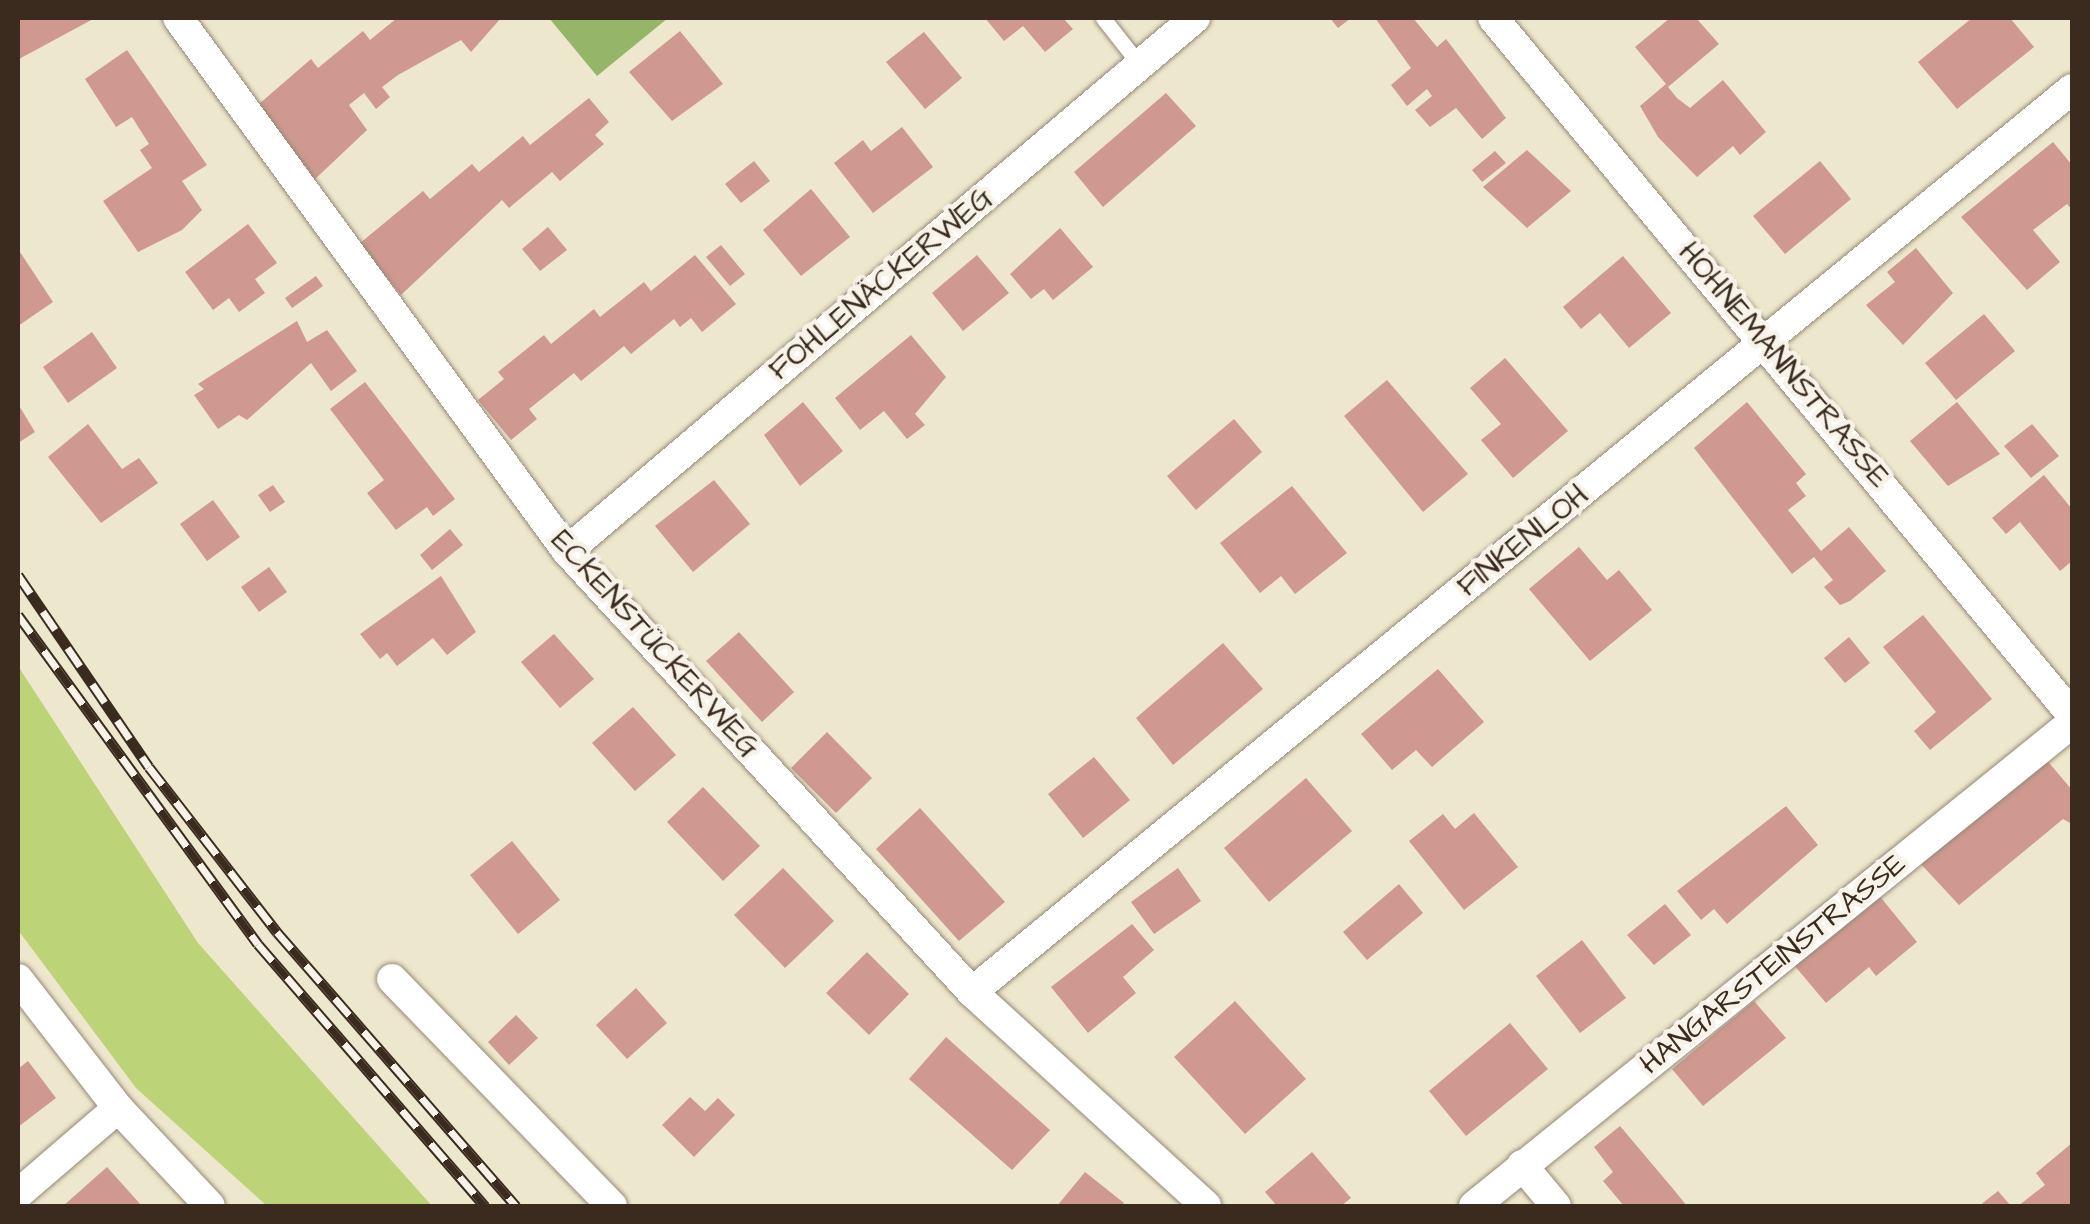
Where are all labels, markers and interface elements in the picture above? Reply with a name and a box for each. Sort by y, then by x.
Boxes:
street label: FOHLENÄCKERWEG [762,180,1000,388]
street label: HOHNEMANNSTRASSE [1671,235,1897,495]
street label: FINKENLOH [1450,477,1596,605]
street label: ECKENSTÜCKERWEG [543,523,767,765]
street label: HANGARSTEINSTRASSE [1633,846,1913,1082]

